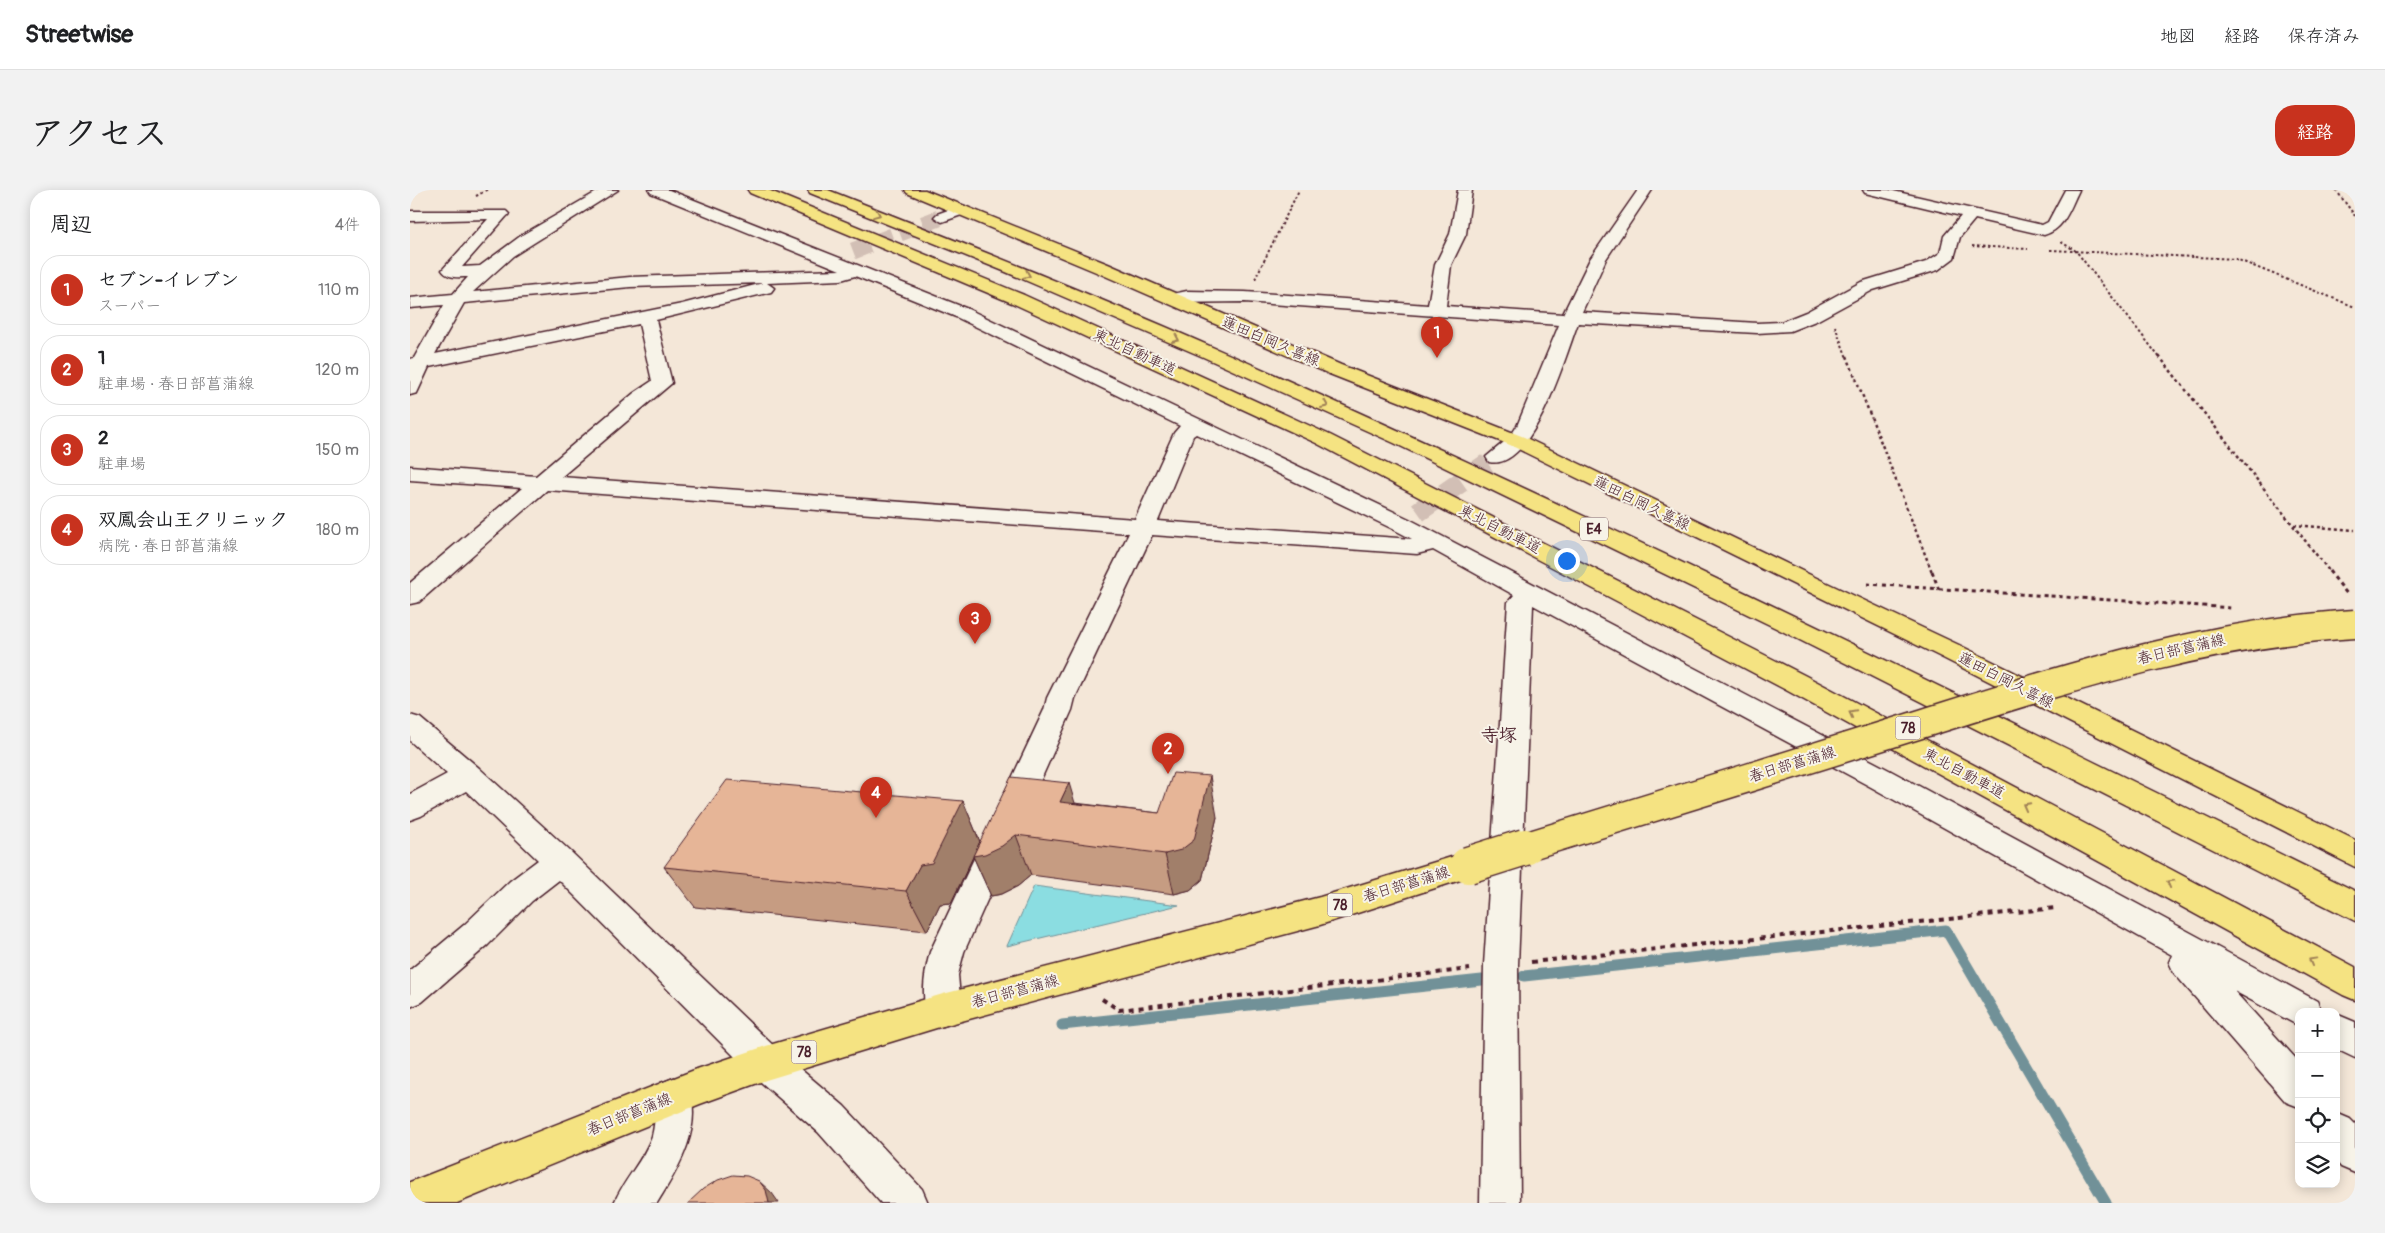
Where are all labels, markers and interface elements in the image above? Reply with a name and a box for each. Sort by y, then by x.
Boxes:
text: Streetwise [25,20,133,49]
text: 地図 [2160,25,2196,48]
text: 経路 [2224,25,2260,48]
text: 保存済み [2288,25,2360,48]
button: 経路 [2275,105,2355,156]
text: アクセス [30,112,168,156]
one-way arrow [872,208,880,218]
text: 周辺 [50,211,92,238]
text: 4件 [335,215,360,235]
text: セブン-イレブン [98,268,239,292]
one-way arrow [1022,269,1031,280]
text: 1 [64,280,70,300]
text: 110 m [318,280,359,300]
text: スーパー [98,296,161,316]
street label: 蓮田白岡久喜線 [1219,312,1323,371]
pin: 1 [1421,317,1453,358]
street label: 東北自動車道 [1090,325,1180,380]
one-way arrow [1171,333,1180,344]
text: 1 [98,346,105,370]
text: 2 [63,360,71,380]
text: 120 m [315,360,359,380]
text: 駐車場 · 春日部菖蒲線 [98,374,254,394]
one-way arrow [1320,399,1329,410]
text: 2 [98,426,109,450]
text: 3 [63,440,71,460]
text: 150 m [315,440,359,460]
text: 駐車場 [98,454,146,474]
street label: 蓮田白岡久喜線 [1590,472,1693,535]
street label: 東北自動車道 [1455,501,1544,558]
text: 双鳳会山王クリニック [98,508,288,532]
road number: E4 [1580,518,1608,540]
text: 4 [62,520,72,540]
text: 180 m [316,520,359,540]
text: 病院 · 春日部菖蒲線 [98,536,238,556]
your location [1554,548,1580,574]
pin: 3 [959,603,991,644]
street label: 春日部菖蒲線 [2135,630,2227,669]
street label: 蓮田白岡久喜線 [1955,648,2057,713]
one-way arrow [1848,709,1857,719]
road number: 78 [1896,716,1920,740]
district label: 寺塚 [1481,724,1517,747]
pin: 2 [1152,733,1184,774]
street label: 春日部菖蒲線 [1746,742,1838,787]
street label: 東北自動車道 [1920,744,2008,803]
pin: 4 [860,777,892,818]
one-way arrow [2023,802,2032,812]
street label: 春日部菖蒲線 [1360,862,1452,907]
one-way arrow [2166,879,2175,889]
road number: 78 [1328,894,1352,916]
one-way arrow [2309,957,2318,967]
street label: 春日部菖蒲線 [969,971,1061,1012]
map controls [2295,1008,2340,1188]
button: + [2295,1008,2340,1053]
road number: 78 [792,1040,816,1064]
button: − [2295,1053,2340,1098]
street label: 春日部菖蒲線 [584,1089,674,1140]
button: locate [2295,1098,2340,1143]
button: layers [2295,1143,2340,1188]

